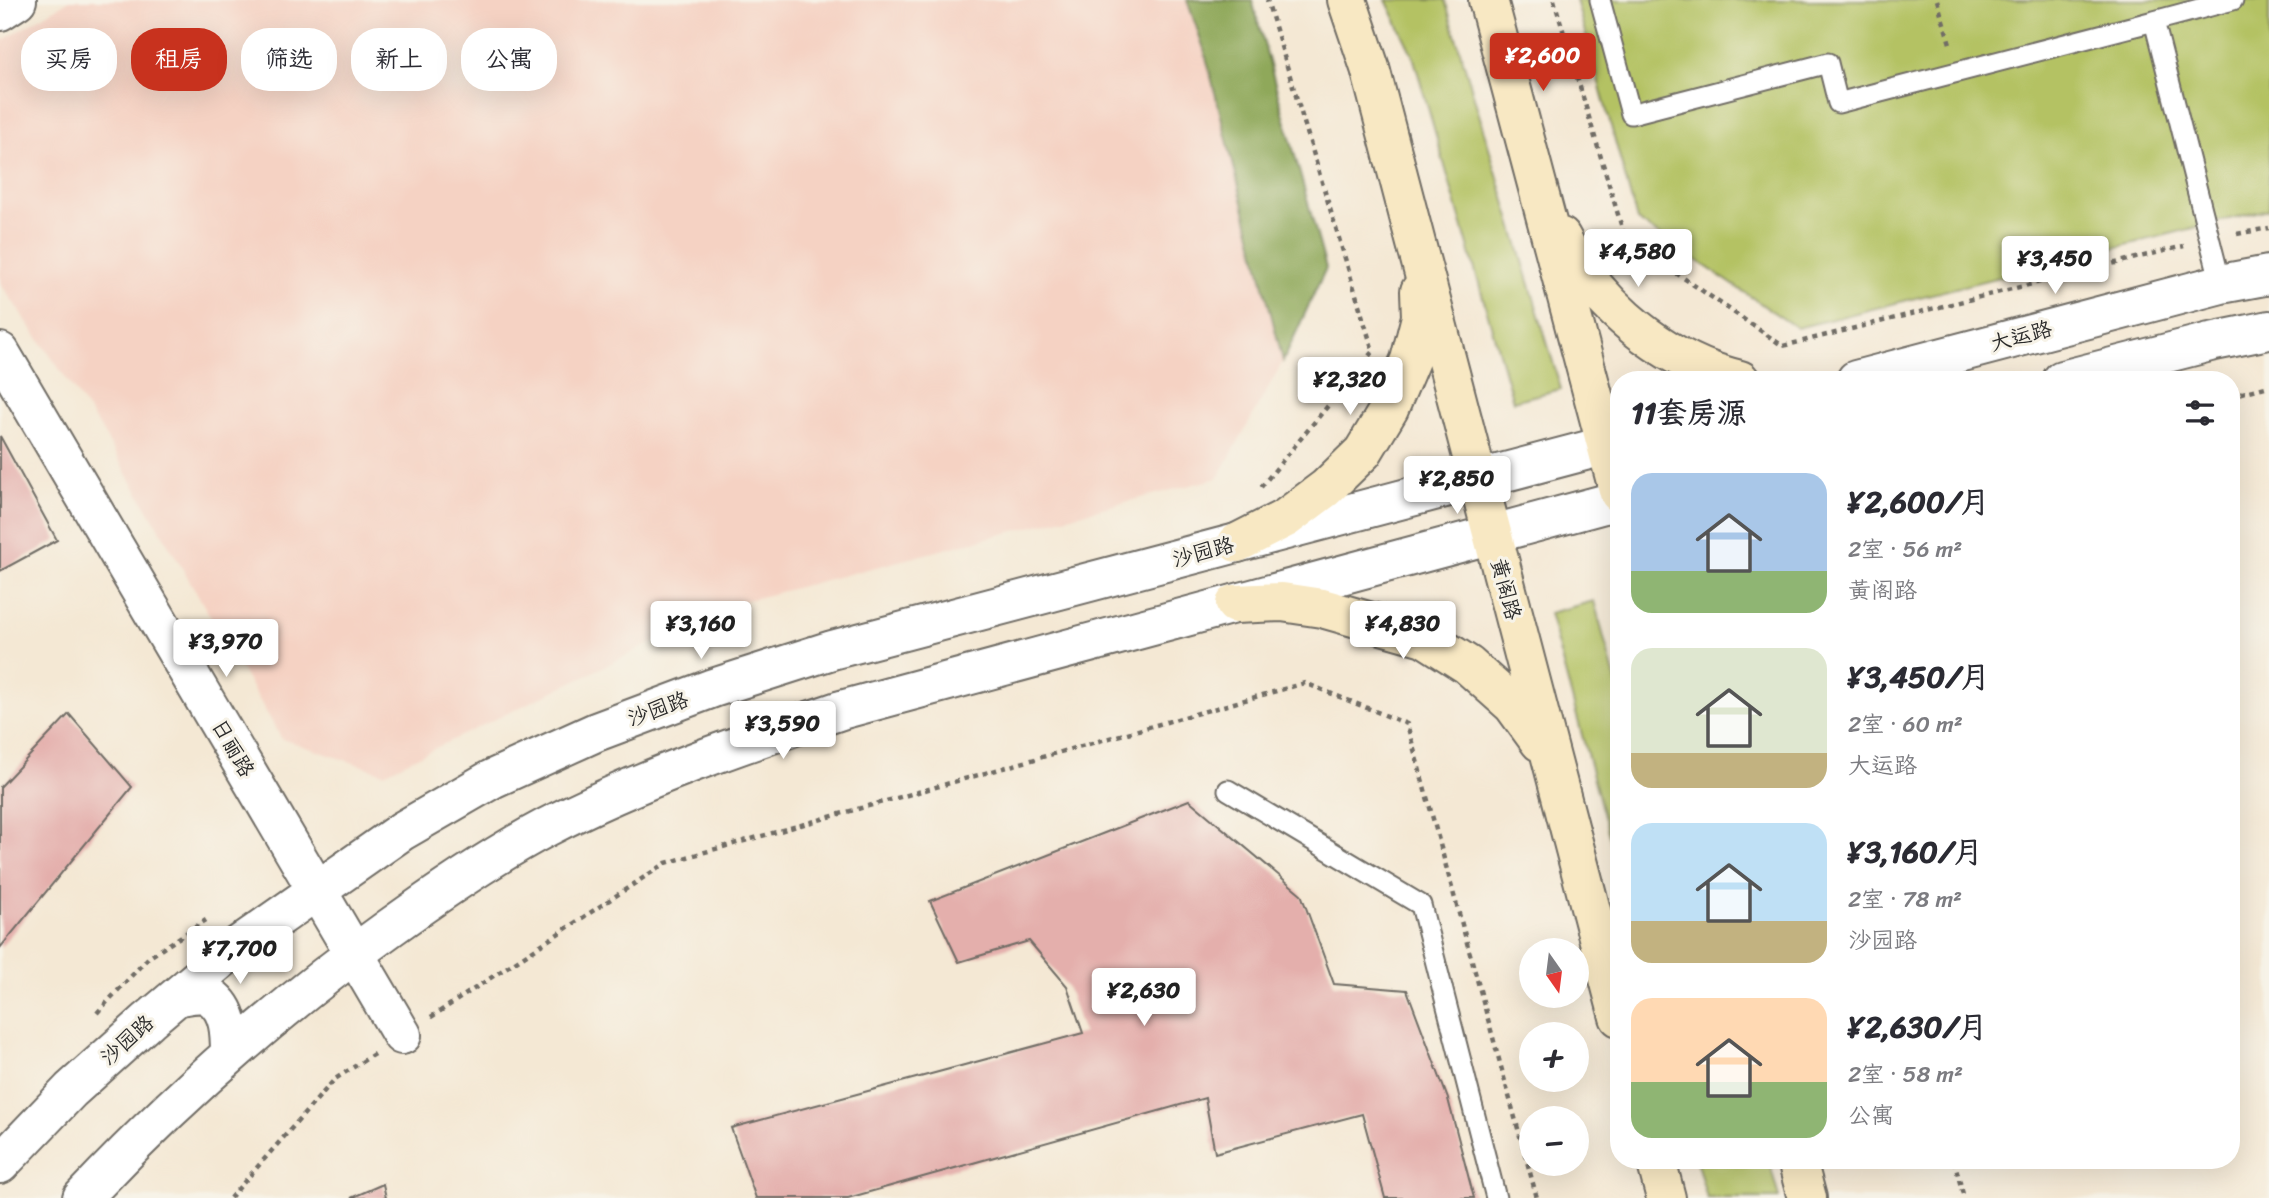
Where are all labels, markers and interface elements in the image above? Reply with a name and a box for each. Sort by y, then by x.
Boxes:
chip: 买房 [21,28,117,91]
chip: 租房 [131,28,227,91]
chip: 筛选 [241,28,337,91]
chip: 新上 [351,28,447,91]
chip: 公寓 [461,28,557,91]
pin: ¥2,600 [1486,34,1600,93]
text: ¥2,600 [1506,35,1580,76]
pin: ¥4,580 [1581,230,1695,289]
text: ¥4,580 [1600,231,1676,272]
pin: ¥3,450 [1998,236,2112,296]
text: ¥3,450 [2018,238,2092,279]
street label: 大运路 [1986,309,2056,363]
pin: ¥2,320 [1293,358,1407,417]
text: ¥2,320 [1314,359,1386,400]
text: 11套房源 [1631,386,1747,440]
icon: filters [2181,394,2219,432]
pin: ¥2,850 [1400,456,1514,516]
text: ¥2,850 [1420,458,1494,499]
text: ¥2,600/月 [1848,475,1990,529]
icon: home [1687,501,1771,585]
street label: 沙园路 [1168,525,1238,579]
text: 2室 · 56 m² [1848,529,1962,570]
street label: 黄阁路 [1479,554,1533,624]
text: 黄阁路 [1848,570,1917,611]
pin: ¥3,160 [644,602,758,661]
pin: ¥4,830 [1346,602,1460,661]
text: ¥3,160 [666,603,736,644]
text: ¥4,830 [1366,603,1440,644]
pin: ¥3,970 [169,620,283,679]
text: ¥3,970 [189,621,263,662]
text: ¥3,450/月 [1848,650,1990,704]
icon: home [1687,676,1771,760]
street label: 沙园路 [622,680,694,738]
pin: ¥3,590 [726,702,840,761]
text: ¥3,590 [746,703,820,744]
text: 2室 · 60 m² [1848,704,1963,745]
street label: 日丽路 [201,711,265,785]
text: 大运路 [1848,745,1917,786]
text: ¥3,160/月 [1848,825,1983,879]
icon: home [1687,851,1771,935]
text: 2室 · 78 m² [1848,879,1962,920]
text: 沙园路 [1848,920,1917,961]
pin: ¥7,700 [183,926,297,986]
text: ¥7,700 [203,928,277,969]
north arrow [1519,938,1589,1008]
map controls [1519,938,1589,1176]
pin: ¥2,630 [1087,968,1201,1028]
text: ¥2,630 [1108,970,1180,1011]
text: ¥2,630/月 [1848,1000,1987,1054]
street label: 沙园路 [91,1005,163,1075]
button: + [1519,1022,1589,1092]
icon: home [1687,1026,1771,1110]
text: 2室 · 58 m² [1848,1054,1963,1095]
text: 公寓 [1848,1095,1894,1136]
button: − [1519,1106,1589,1176]

